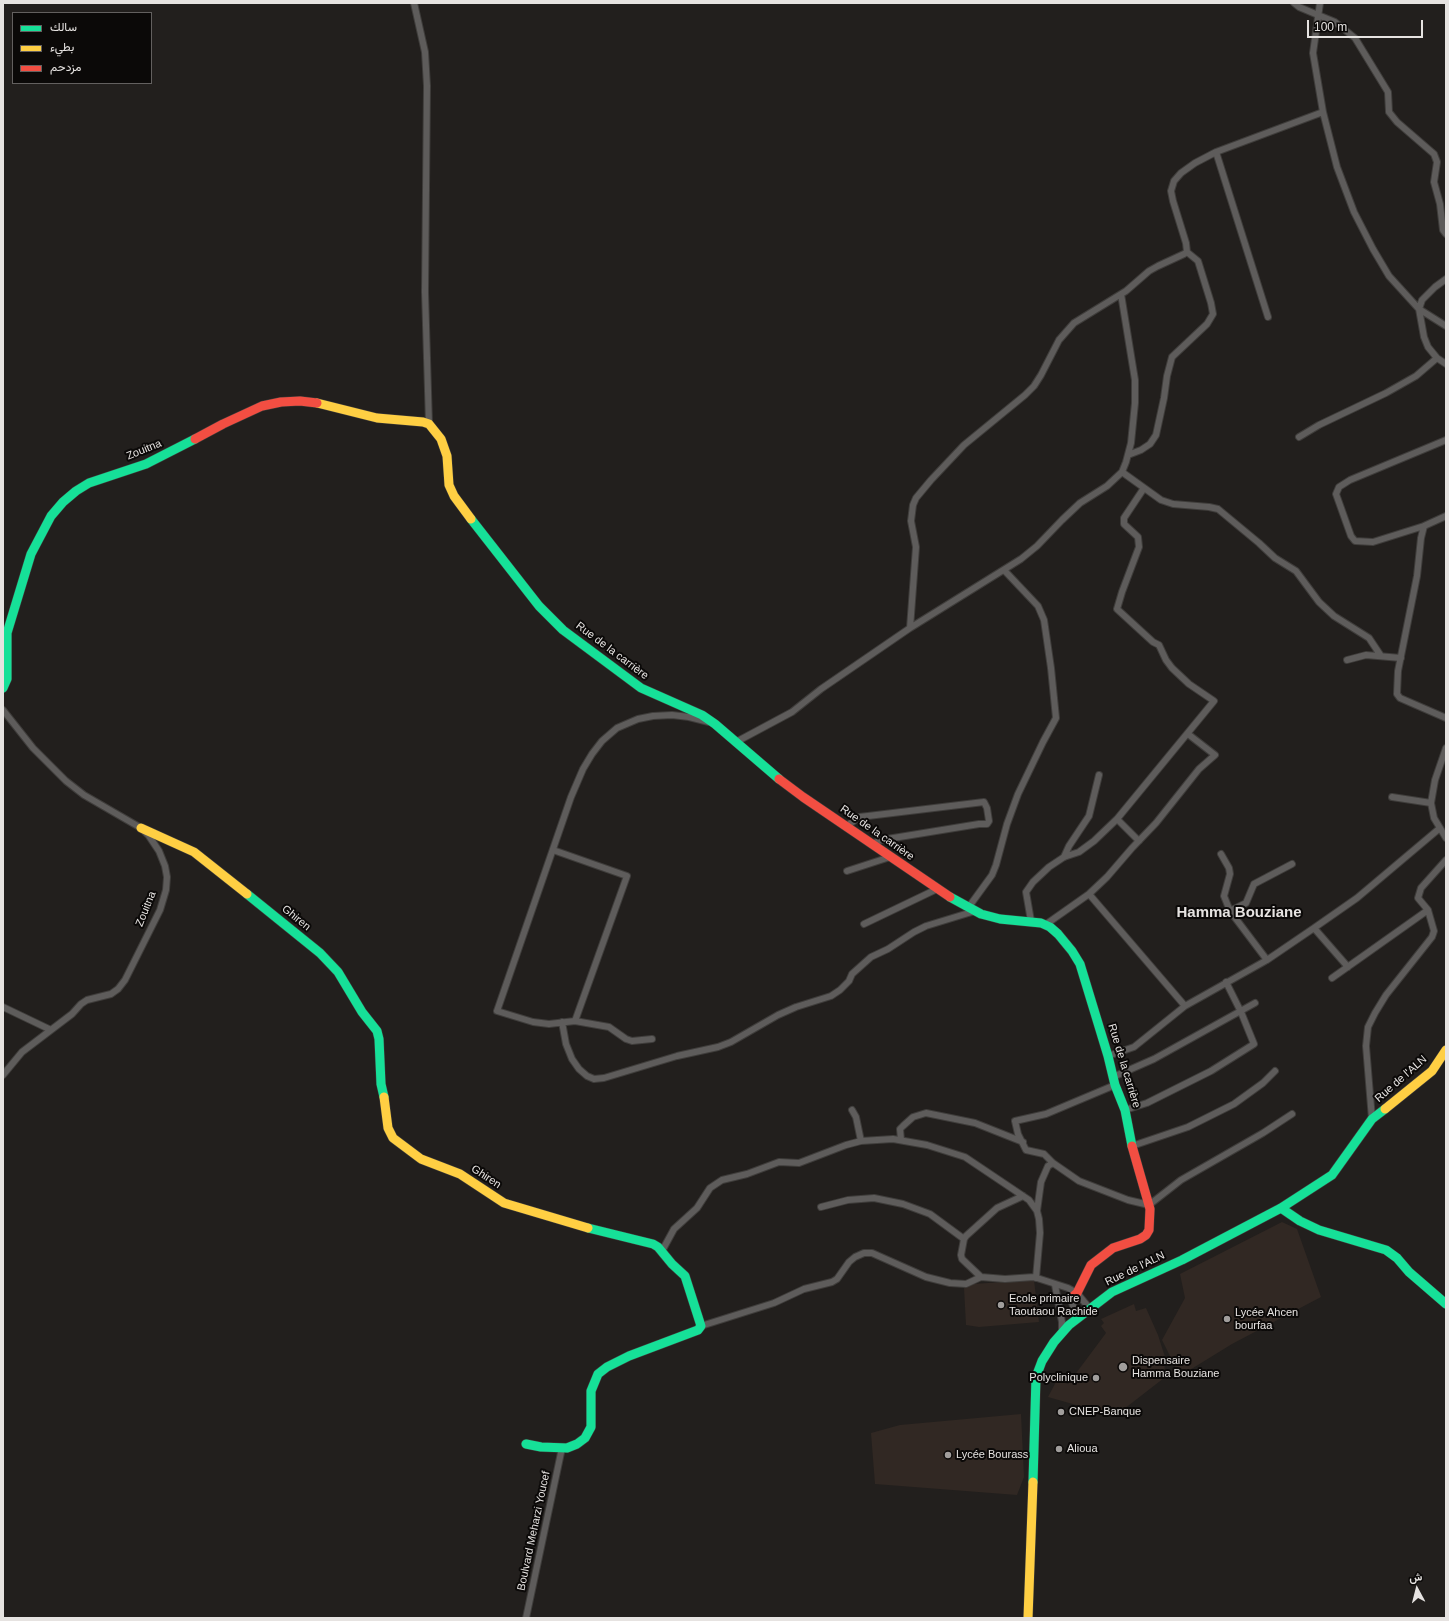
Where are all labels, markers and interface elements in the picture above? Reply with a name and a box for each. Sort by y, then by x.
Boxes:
legend [12,12,152,84]
scale bar [1309,12,1425,38]
text: سالك [50,20,77,34]
text: 100 m [1314,20,1347,34]
text: بطيء [50,40,74,54]
text: مزدحم [50,60,81,74]
street label: Zouitna [125,437,163,463]
street label: Rue de la carrière [573,619,651,683]
street label: Rue de la carrière [837,803,917,863]
street label: Zouitna [133,890,159,928]
street label: Ghiren [279,902,313,934]
district label: Hamma Bouziane [1176,904,1302,922]
street label: Rue de la carrière [1105,1022,1143,1110]
street label: Rue de l'ALN [1372,1053,1430,1105]
street label: Ghiren [469,1162,503,1192]
street label: Rue de l'ALN [1103,1249,1167,1289]
place label: Ecole primaire Taoutaou Rachide [1009,1292,1098,1318]
marker: Ecole primaire Taoutaou Rachide [996,1300,1006,1310]
place label: Lycée Ahcen bourfaa [1235,1306,1298,1332]
marker: Lycée Ahcen bourfaa [1222,1314,1232,1324]
place label: Dispensaire Hamma Bouziane [1132,1354,1219,1380]
marker: Dispensaire Hamma Bouziane [1117,1361,1129,1373]
place label: Polyclinique [1029,1371,1088,1385]
marker: Polyclinique [1091,1373,1101,1383]
place label: CNEP-Banque [1069,1405,1141,1419]
marker: CNEP-Banque [1056,1407,1066,1417]
place label: Alioua [1067,1442,1098,1456]
marker: Alioua [1054,1444,1064,1454]
place label: Lycée Bourass [956,1448,1028,1462]
marker: Lycée Bourass [943,1450,953,1460]
street label: Boulvard Meharzi Youcef [515,1470,553,1592]
north arrow [1397,1569,1437,1609]
text: ش [1408,1570,1423,1584]

